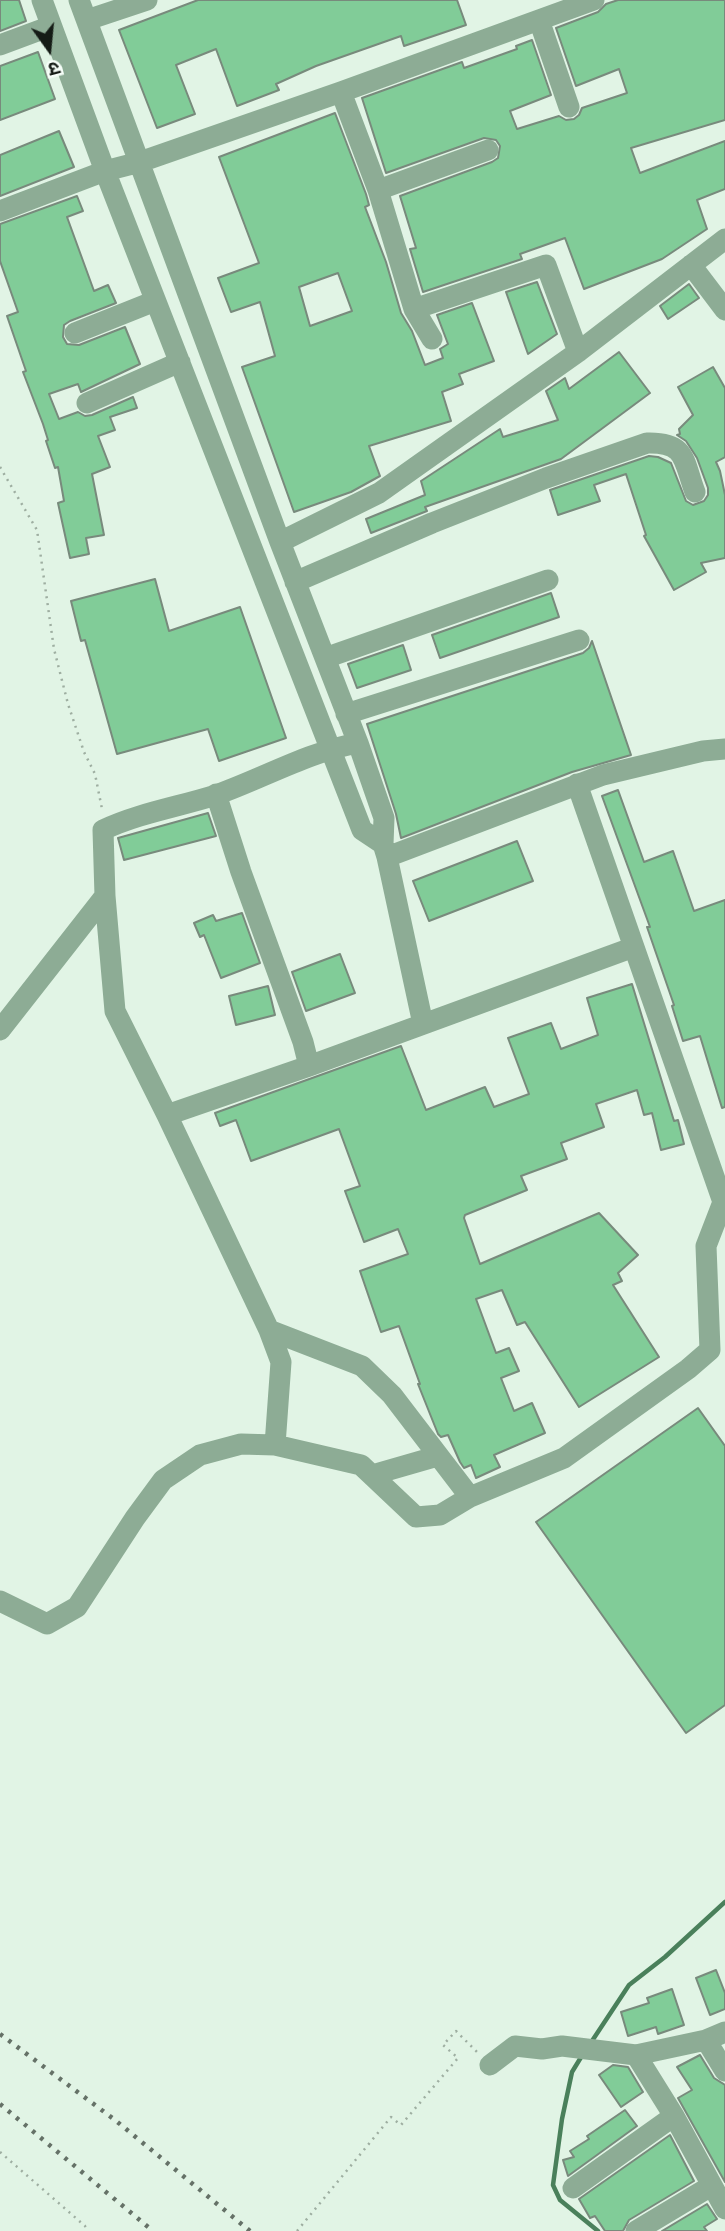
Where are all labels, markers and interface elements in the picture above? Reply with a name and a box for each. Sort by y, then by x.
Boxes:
north arrow [14,14,84,84]
text: उ [46,56,63,82]

